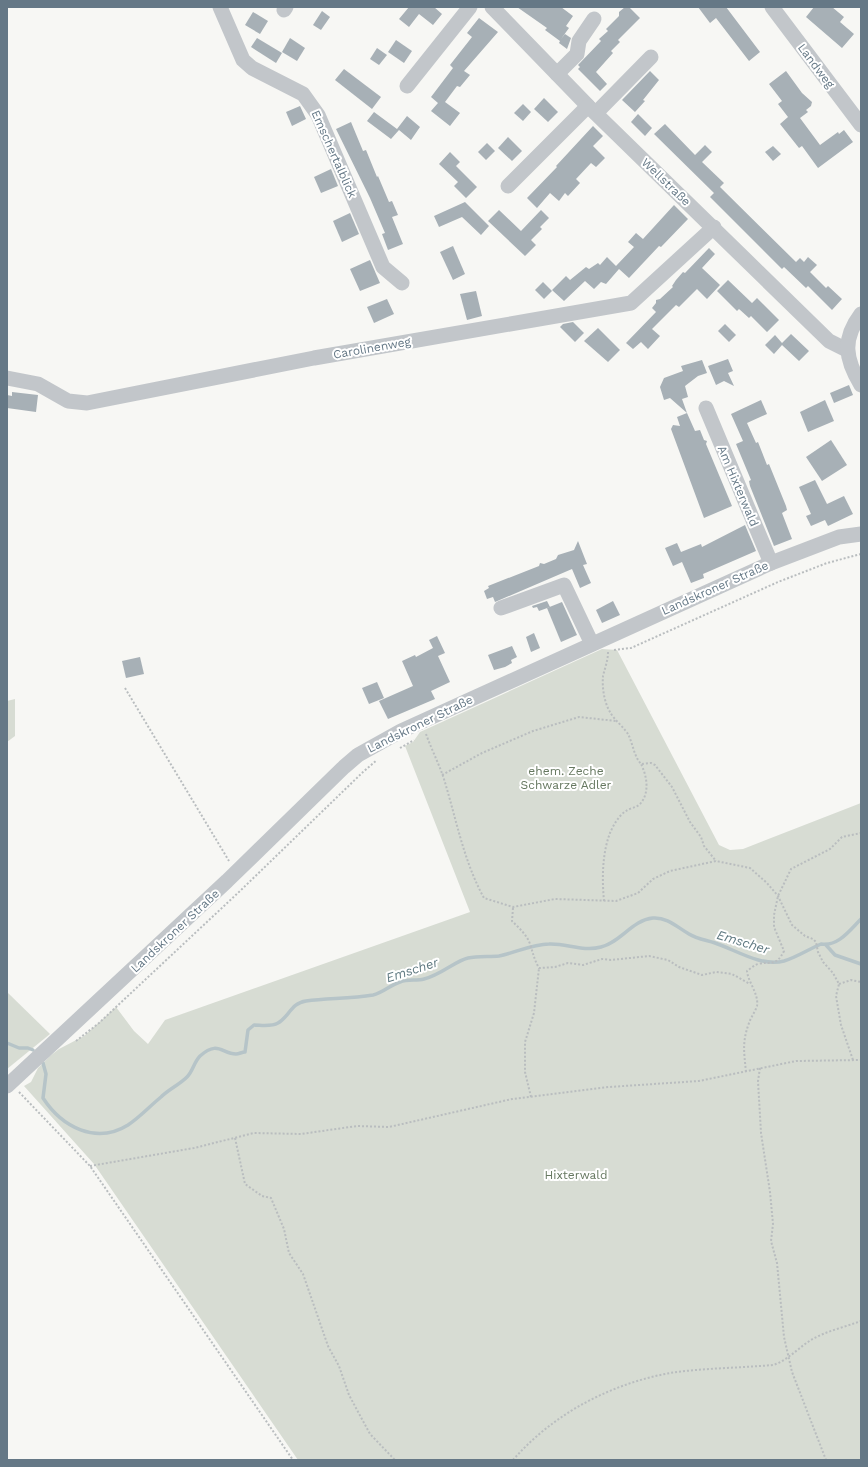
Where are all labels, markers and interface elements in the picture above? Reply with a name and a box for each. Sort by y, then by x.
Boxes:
street label: Landweg [795,41,838,91]
street label: Emschertalblick [308,108,360,200]
street label: Wellstraße [639,155,693,209]
street label: Carolinenweg [332,334,413,362]
street label: Am Hixterwald [715,443,761,529]
street label: Landskroner Straße [659,558,771,618]
street label: Landskroner Straße [365,692,475,756]
park label: ehem. Zeche Schwarze Adler [520,764,612,792]
street label: Landskroner Straße [128,886,222,976]
water label: Emscher [715,927,772,957]
water label: Emscher [384,954,441,985]
park label: Hixterwald [544,1168,608,1182]

